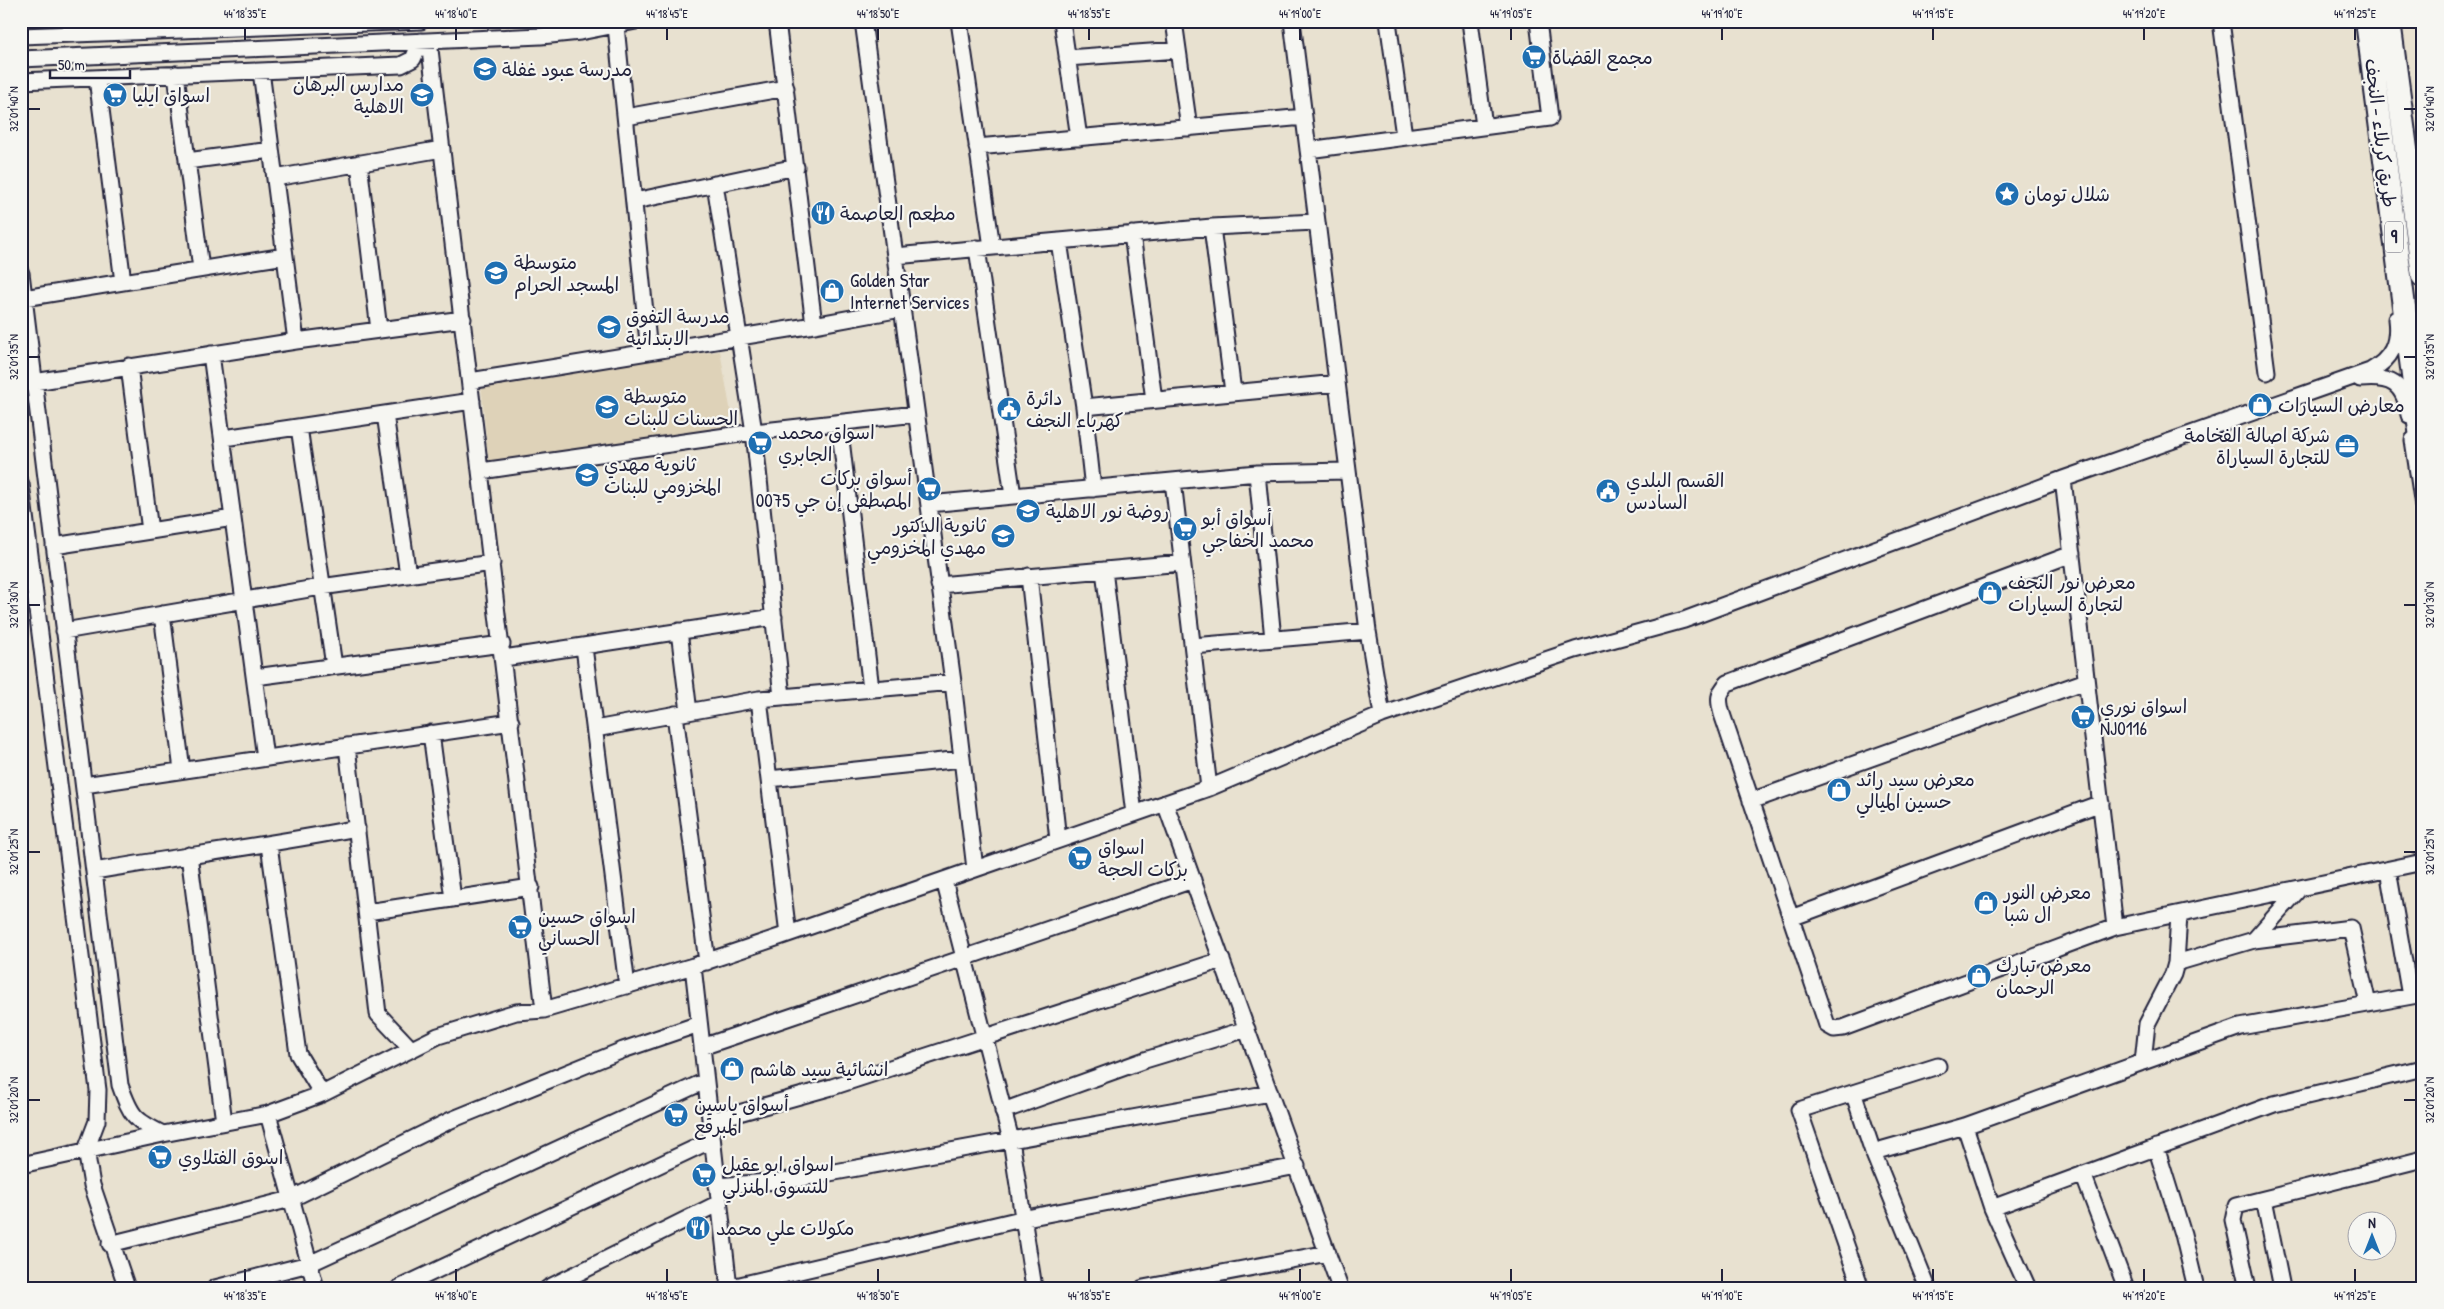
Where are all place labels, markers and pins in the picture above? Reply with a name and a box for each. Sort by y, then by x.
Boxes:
supermarket icon: مجمع القضاة [1521,44,1547,70]
place label: مجمع القضاة [1552,44,1653,71]
school or university icon: مدرسة عبود غفلة [472,56,498,82]
place label: مدرسة عبود غفلة [502,56,632,82]
place label: مدارس البرهان الاهلية [293,71,404,119]
supermarket icon: اسواق ايليا [102,82,128,108]
place label: اسواق ايليا [132,82,210,108]
school or university icon: مدارس البرهان الاهلية [409,82,435,108]
place icon: شلال تومان [1994,181,2020,207]
place label: شلال تومان [2024,181,2110,207]
restaurant icon: مطعم العاصمة [810,200,836,226]
place label: مطعم العاصمة [840,200,956,228]
place label: متوسطة المسجد الحرام [514,249,619,299]
school or university icon: متوسطة المسجد الحرام [483,260,509,286]
place label: Golden Star Internet Services [850,267,969,315]
shop icon: Golden Star Internet Services [819,278,845,304]
place label: مدرسة التفوق الابتدائية [626,303,730,351]
school or university icon: مدرسة التفوق الابتدائية [596,314,622,340]
place label: متوسطة الحسنات للبنات [624,383,738,431]
place label: دائرة كهرباء النجف [1026,385,1123,433]
shop icon: معارض السيارات [2247,392,2273,418]
place label: معارض السيارات [2278,392,2405,418]
school or university icon: متوسطة الحسنات للبنات [594,394,620,420]
public building icon: دائرة كهرباء النجف [996,396,1022,422]
place label: اسواق محمد الجابري [778,419,875,469]
place label: شركة اصالة الفخامة للتجارة السياراة [2184,422,2330,470]
supermarket icon: اسواق محمد الجابري [747,430,773,456]
office icon: شركة اصالة الفخامة للتجارة السياراة [2334,433,2360,459]
place label: ثانوية مهدي المخزومي للبنات [604,451,721,503]
school or university icon: ثانوية مهدي المخزومي للبنات [574,462,600,488]
place label: أسواق بركات المصطفی إن جي 0075 [756,465,912,517]
place label: القسم البلدي السادس [1626,467,1724,515]
supermarket icon: أسواق بركات المصطفی إن جي 0075 [916,476,942,502]
public building icon: القسم البلدي السادس [1595,478,1621,504]
school or university icon: روضة نور الاهلية [1015,498,1041,524]
place label: روضة نور الاهلية [1046,498,1169,524]
place label: أسواق أبو محمد الخفاجي [1200,505,1314,557]
place label: ثانوية الدكتور مهدي المخزومي [867,512,986,564]
supermarket icon: أسواق أبو محمد الخفاجي [1172,516,1198,542]
school or university icon: ثانوية الدكتور مهدي المخزومي [990,523,1016,549]
place label: معرض نور النجف لتجارة السيارات [2008,569,2136,617]
shop icon: معرض نور النجف لتجارة السيارات [1977,580,2003,606]
place label: اسواق نوري NJ0116 [2100,693,2187,741]
supermarket icon: اسواق نوري NJ0116 [2070,704,2096,730]
place label: معرض سيد رائد حسين الميالي [1856,766,1975,818]
shop icon: معرض سيد رائد حسين الميالي [1826,777,1852,803]
place label: اسواق بركات الحجة [1098,834,1188,882]
supermarket icon: اسواق بركات الحجة [1067,845,1093,871]
place label: معرض النور ال شبا [2002,879,2091,927]
shop icon: معرض النور ال شبا [1973,890,1999,916]
place label: اسواق حسين الحساني [538,903,636,955]
supermarket icon: اسواق حسين الحساني [507,914,533,940]
place label: معرض تبارك الرحمان [1996,952,2092,1000]
shop icon: معرض تبارك الرحمان [1966,963,1992,989]
shop icon: انشائية سيد هاشم [719,1056,745,1082]
place label: انشائية سيد هاشم [750,1056,888,1084]
place label: أسواق ياسين المبرقع [694,1091,789,1140]
supermarket icon: أسواق ياسين المبرقع [663,1102,689,1128]
supermarket icon: اسوق الفتلاوي [147,1144,173,1170]
place label: اسوق الفتلاوي [178,1144,283,1172]
place label: اسواق ابو عقيل للتسوق المنزلي [722,1151,834,1203]
supermarket icon: اسواق ابو عقيل للتسوق المنزلي [691,1162,717,1188]
restaurant icon: مكولات علي محمد [685,1215,711,1241]
place label: مكولات علي محمد [716,1215,855,1245]

